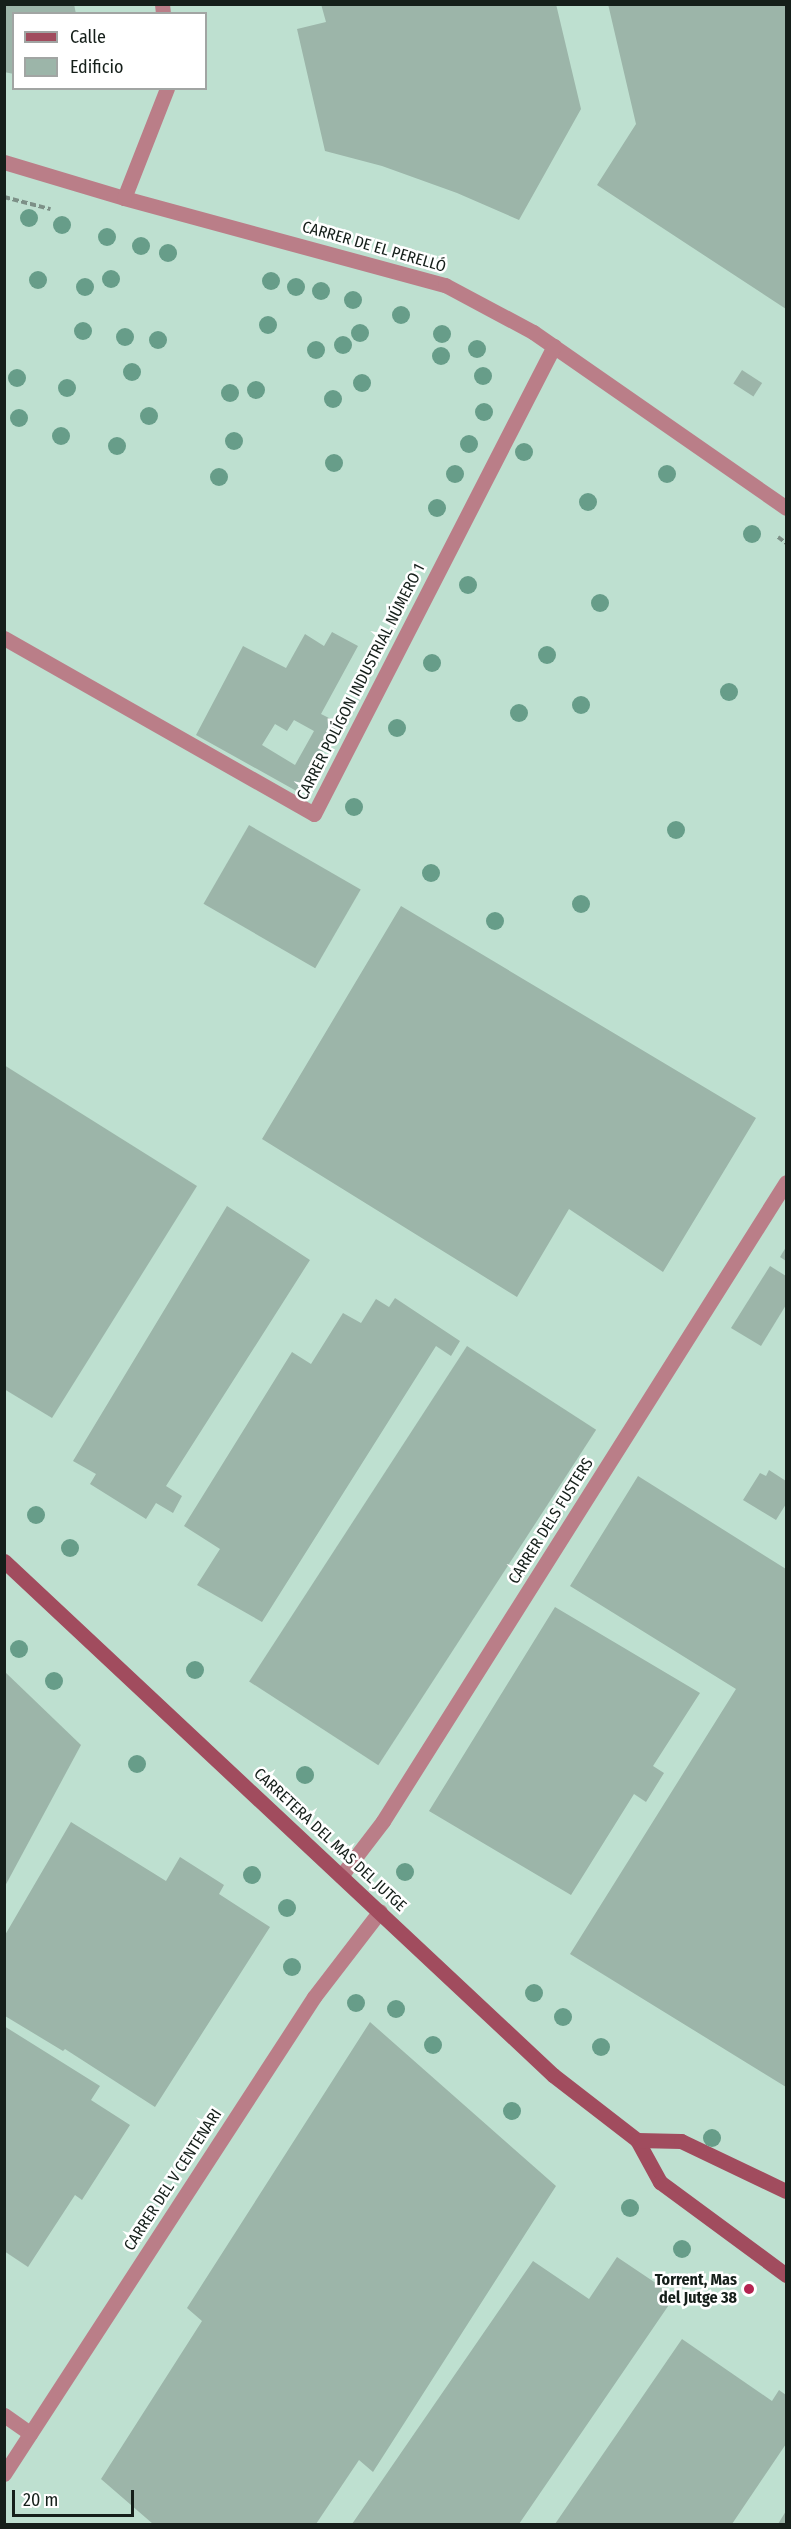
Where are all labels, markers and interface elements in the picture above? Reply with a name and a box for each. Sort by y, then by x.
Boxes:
legend [12,12,207,90]
text: Calle [70,26,106,48]
text: Edificio [70,56,123,78]
street label: CARRER DE EL PERELLÓ [300,217,448,277]
street label: CARRER POLÍGON INDUSTRIAL NÚMERO 1 [293,561,429,803]
street label: CARRER DELS FUSTERS [505,1455,597,1587]
street label: CARRETERA DEL MAS DEL JUTGE [250,1764,410,1916]
street label: CARRER DEL V CENTENARI [120,2106,226,2254]
place label: Torrent, Mas del Jutge 38 [655,2270,737,2308]
marker: Torrent, Mas del Jutge 38 [742,2282,756,2296]
scale bar [15,2478,136,2516]
text: 20 m [23,2489,58,2511]

